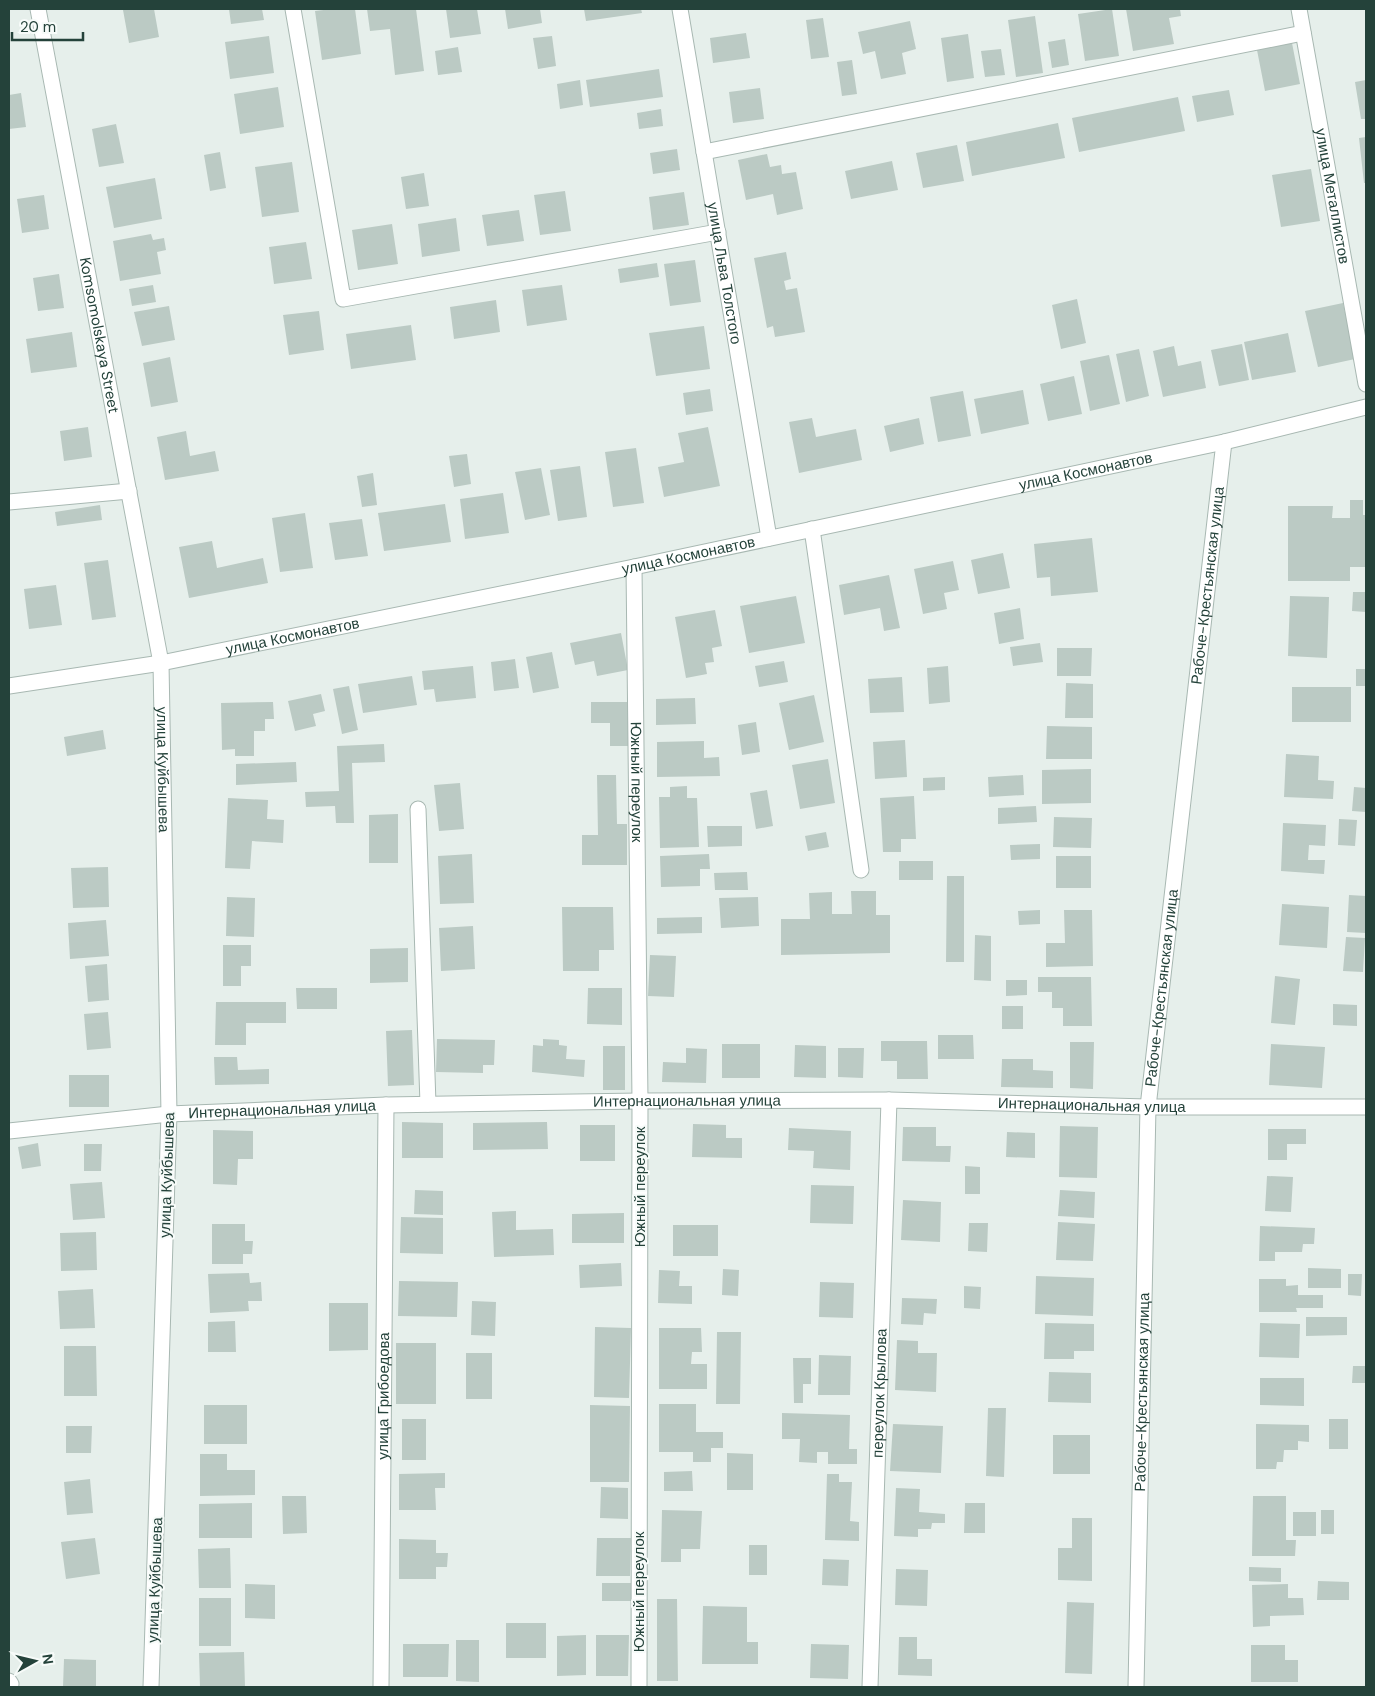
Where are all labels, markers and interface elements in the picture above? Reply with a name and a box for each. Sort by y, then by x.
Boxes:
scale bar [12,10,84,42]
text: 20 m [20,17,56,37]
street label: улица Металлистов [1311,127,1354,265]
street label: улица Льва Толстого [703,201,746,346]
street label: Komsomolskaya Street [75,256,124,415]
street label: улица Космонавтов [1017,447,1154,495]
street label: Рабоче-Крестьянская улица [1186,485,1229,685]
street label: улица Космонавтов [620,532,757,579]
street label: улица Космонавтов [224,613,361,660]
street label: улица Куйбышева [152,706,174,833]
street label: Южный переулок [626,722,647,843]
street label: Рабоче-Крестьянская улица [1140,887,1183,1088]
street label: Интернациональная улица [593,1090,781,1112]
street label: Интернациональная улица [998,1093,1186,1117]
street label: Интернациональная улица [188,1095,377,1123]
street label: улица Куйбышева [155,1111,179,1238]
street label: Южный переулок [630,1126,650,1247]
street label: Рабоче-Крестьянская улица [1130,1292,1154,1492]
street label: переулок Крылова [867,1328,892,1458]
street label: улица Грибоедова [373,1332,394,1460]
street label: улица Куйбышева [143,1516,167,1643]
street label: Южный переулок [629,1531,649,1652]
north arrow [10,1636,60,1686]
text: N [38,1653,57,1666]

